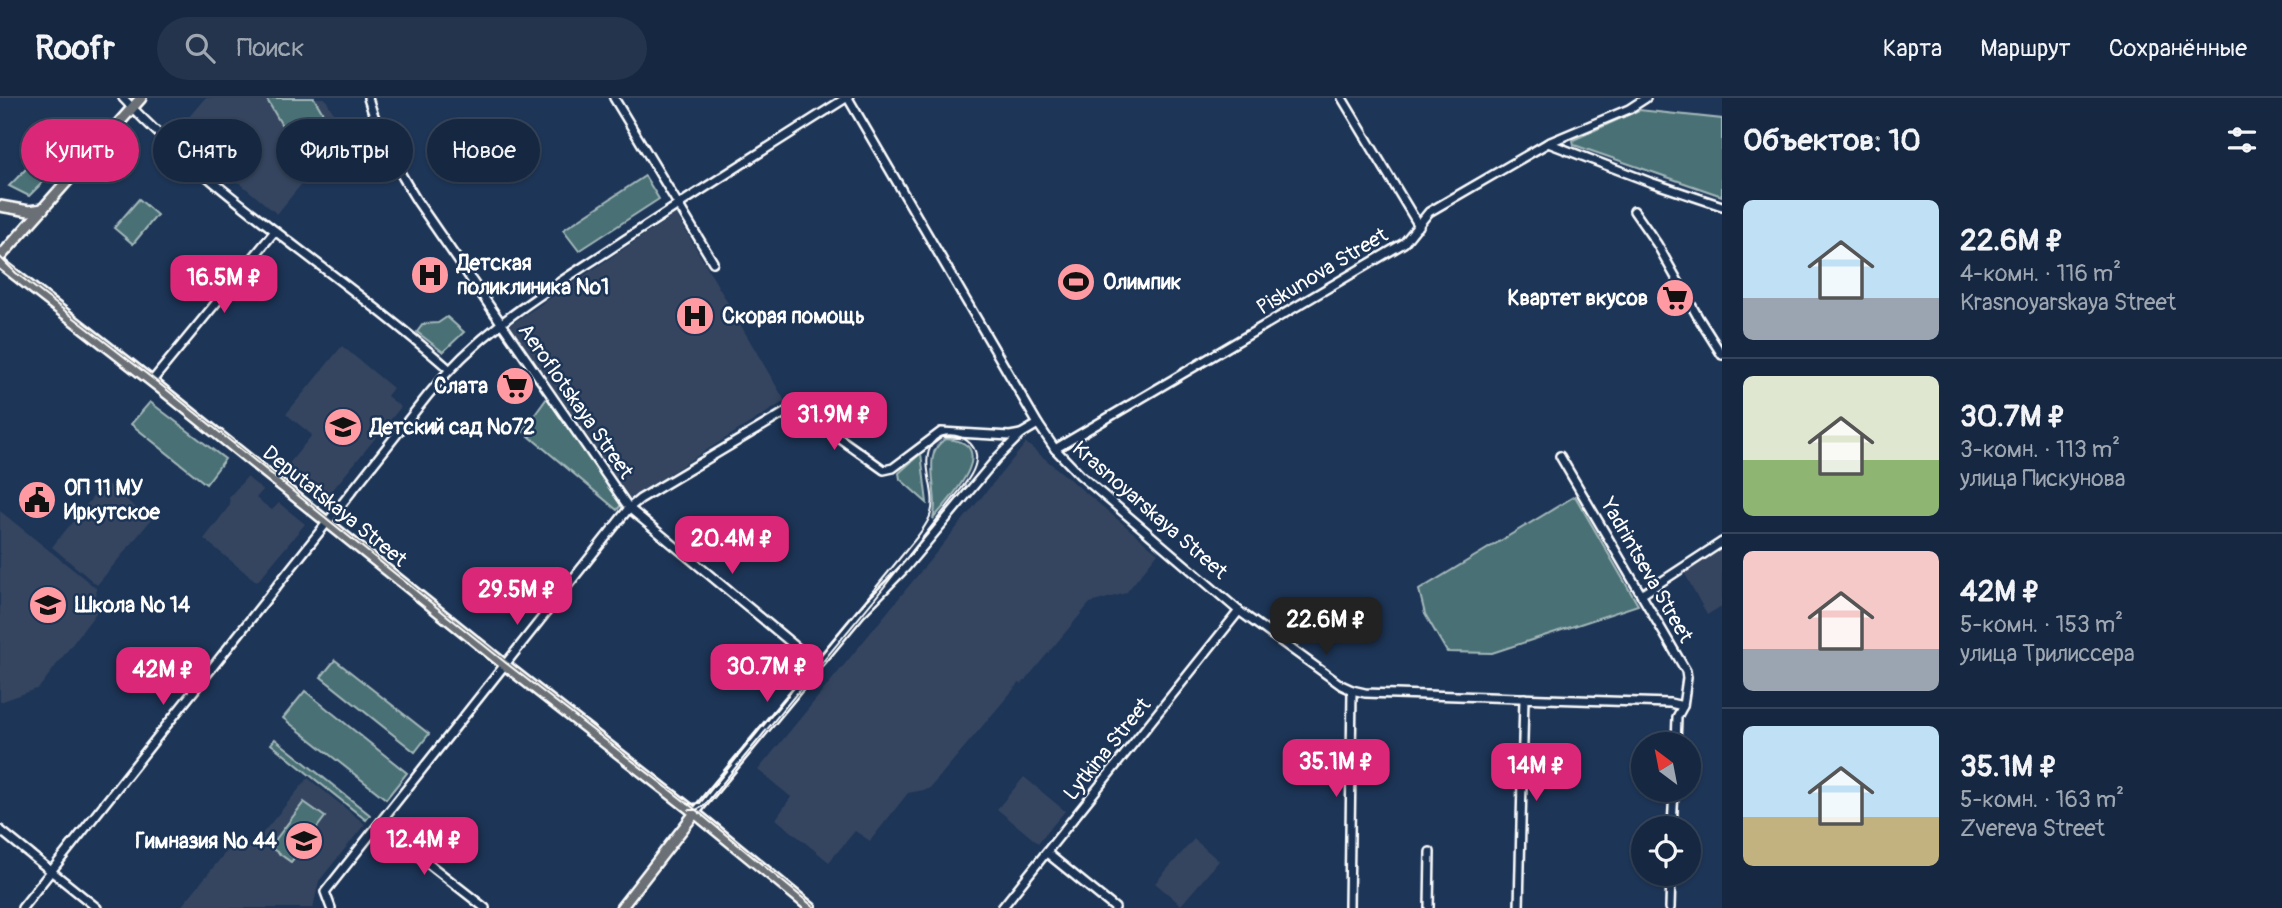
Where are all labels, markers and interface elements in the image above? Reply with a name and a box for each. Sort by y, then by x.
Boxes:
search box [157,17,647,80]
text: Roofr [35,28,115,69]
icon: search [181,29,219,67]
text: Поиск [237,32,305,64]
text: Карта [1883,34,1942,63]
text: Маршрут [1980,34,2071,63]
text: Сохранённые [2109,34,2247,63]
chip: Купить [21,119,139,182]
chip: Снять [153,119,262,182]
chip: Фильтры [276,119,413,182]
chip: Новое [427,119,540,182]
icon: filters [2223,121,2261,159]
text: Объектов: 10 [1743,122,1921,159]
street label: Piskunova Street [1252,221,1393,321]
text: 22.6M ₽ [1960,222,2064,259]
icon: home [1799,228,1883,312]
place label: Детская поликлиника №1 [455,250,609,301]
hospital icon: Детская поликлиника №1 [409,254,451,296]
pin: 16.5M ₽ [159,256,289,315]
text: 4-комн. · 116 m² [1960,259,2121,288]
sports icon: Олимпик [1055,261,1097,303]
text: 16.5M ₽ [186,263,262,292]
place label: Олимпик [1103,269,1182,296]
supermarket icon: Квартет вкусов [1654,277,1696,319]
place label: Квартет вкусов [1508,285,1648,312]
text: Krasnoyarskaya Street [1960,288,2176,317]
hospital icon: Скорая помощь [674,295,716,337]
place label: Скорая помощь [722,303,865,330]
street label: Aeroflotskaya Street [512,318,640,485]
supermarket icon: Слата [494,365,536,407]
place label: Слата [434,373,488,400]
pin: 31.9M ₽ [769,392,899,452]
text: 30.7M ₽ [1960,398,2066,435]
text: 31.9M ₽ [797,400,871,429]
icon: home [1799,404,1883,488]
school or university icon: Детский сад №72 [322,406,364,448]
place label: Детский сад №72 [368,414,535,441]
street label: Krasnoyarskaya Street [1066,435,1233,586]
text: 3-комн. · 113 m² [1960,435,2120,464]
street label: Deputatskaya Street [257,440,413,573]
text: улица Пискунова [1960,464,2126,493]
place label: ОП 11 МУ Иркутское [64,475,161,526]
public building icon: ОП 11 МУ Иркутское [16,479,58,521]
street label: Yadrintseva Street [1594,492,1699,648]
pin: 20.4M ₽ [667,517,797,576]
text: 20.4M ₽ [691,524,773,553]
pin: 29.5M ₽ [452,568,582,627]
text: 42M ₽ [1960,573,2040,610]
text: 29.5M ₽ [478,575,556,604]
icon: home [1799,579,1883,663]
school or university icon: Школа № 14 [27,584,69,626]
place label: Школа № 14 [74,592,191,619]
pin: 22.6M ₽ [1261,598,1391,657]
text: 22.6M ₽ [1286,605,1366,634]
text: 5-комн. · 153 m² [1960,610,2123,639]
text: улица Трилиссера [1960,639,2135,668]
pin: 30.7M ₽ [702,644,832,704]
pin: 42M ₽ [114,648,212,707]
text: 30.7M ₽ [726,652,808,681]
text: 42M ₽ [132,655,194,684]
street label: Lytkina Street [1058,692,1157,806]
north arrow [1631,732,1701,802]
map controls [1631,732,1701,886]
pin: 35.1M ₽ [1271,740,1401,799]
pin: 14M ₽ [1487,744,1585,803]
text: 35.1M ₽ [1299,747,1373,776]
text: 35.1M ₽ [1960,748,2057,785]
text: 14M ₽ [1507,751,1565,780]
icon: home [1799,754,1883,838]
text: 5-комн. · 163 m² [1960,785,2124,814]
text: Zvereva Street [1960,814,2105,843]
button: locate [1631,816,1701,886]
pin: 12.4M ₽ [359,818,489,877]
school or university icon: Гимназия № 44 [283,820,325,862]
text: 12.4M ₽ [386,825,462,854]
place label: Гимназия № 44 [135,828,278,855]

